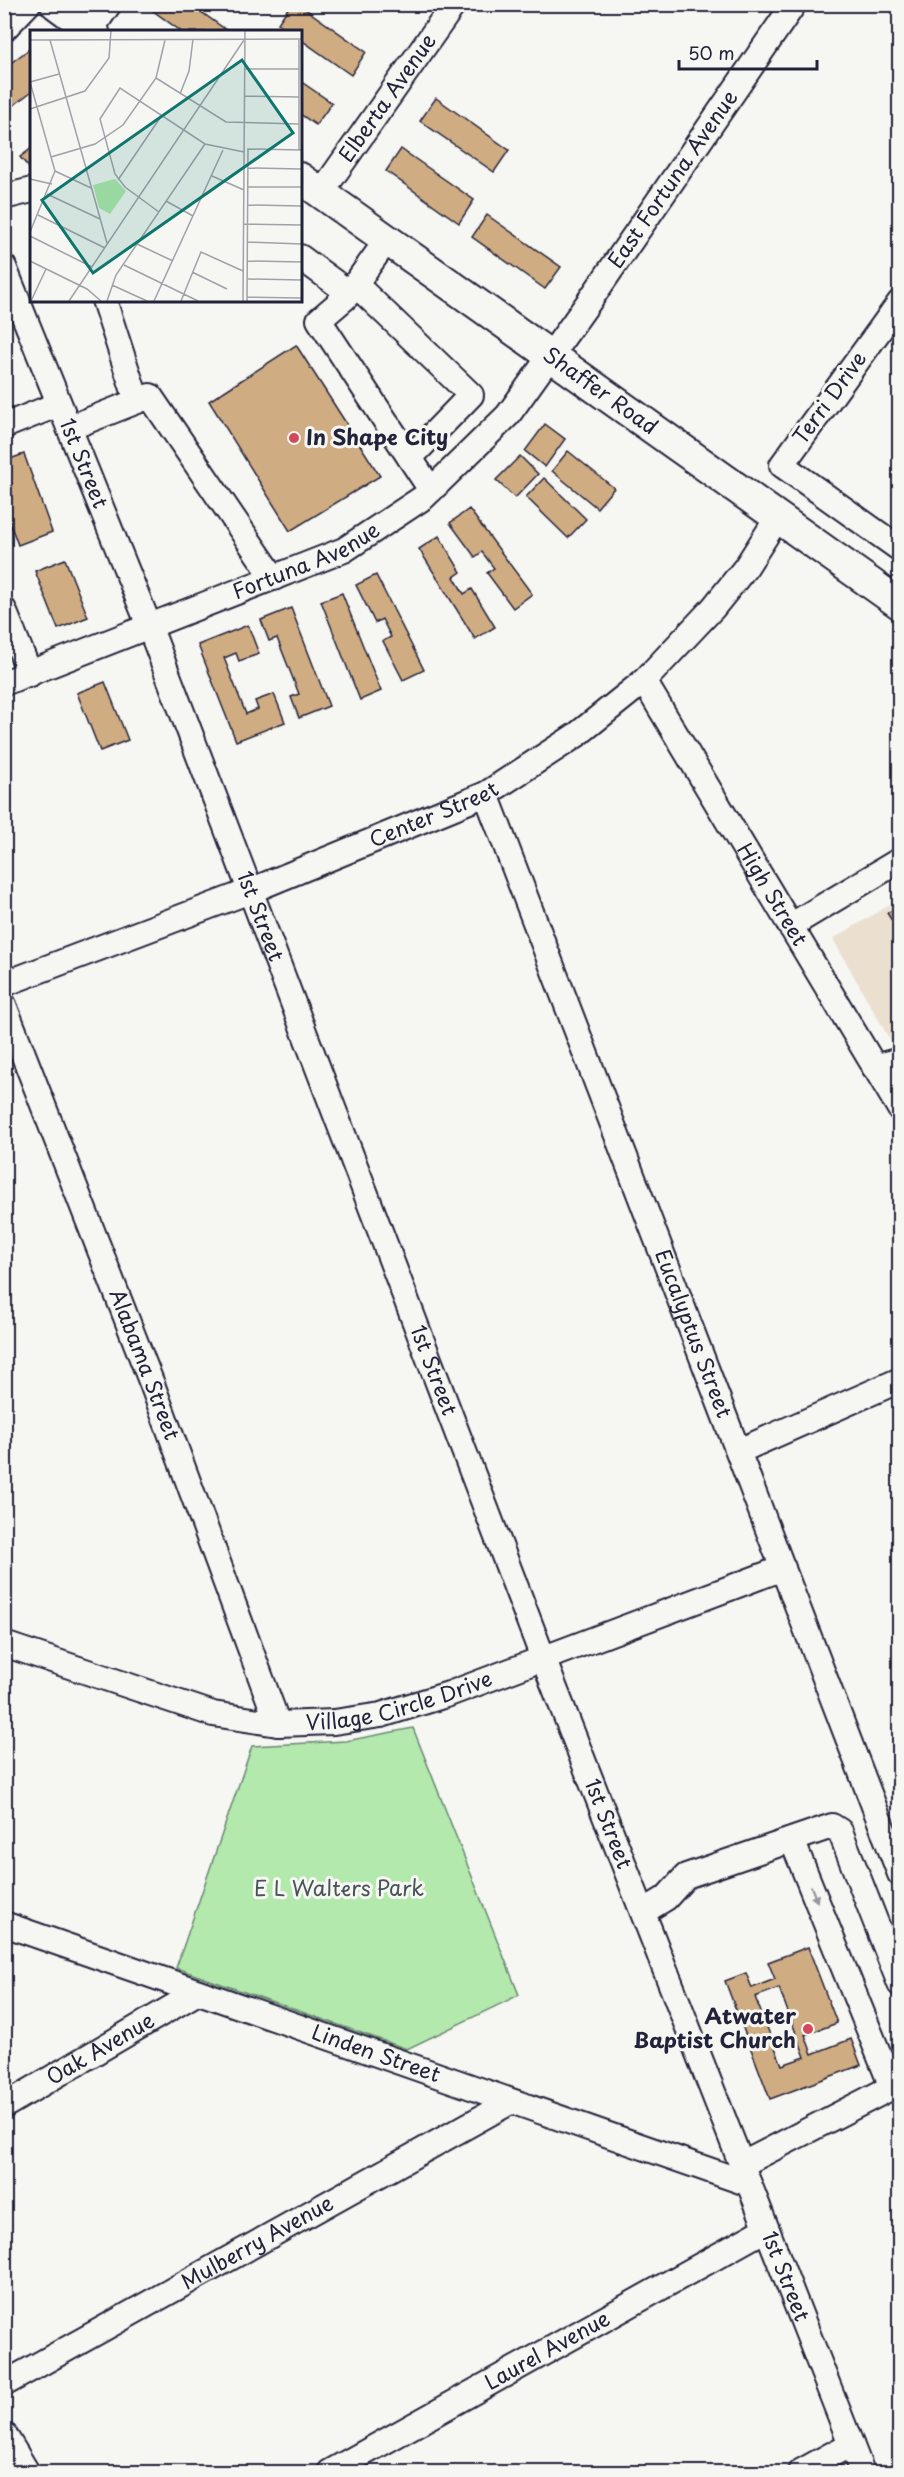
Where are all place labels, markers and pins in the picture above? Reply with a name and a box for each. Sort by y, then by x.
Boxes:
place label: In Shape City [306,420,448,452]
marker: In Shape City [287,431,301,445]
place label: Atwater Baptist Church [633,1999,796,2055]
marker: Atwater Baptist Church [801,2022,815,2036]

